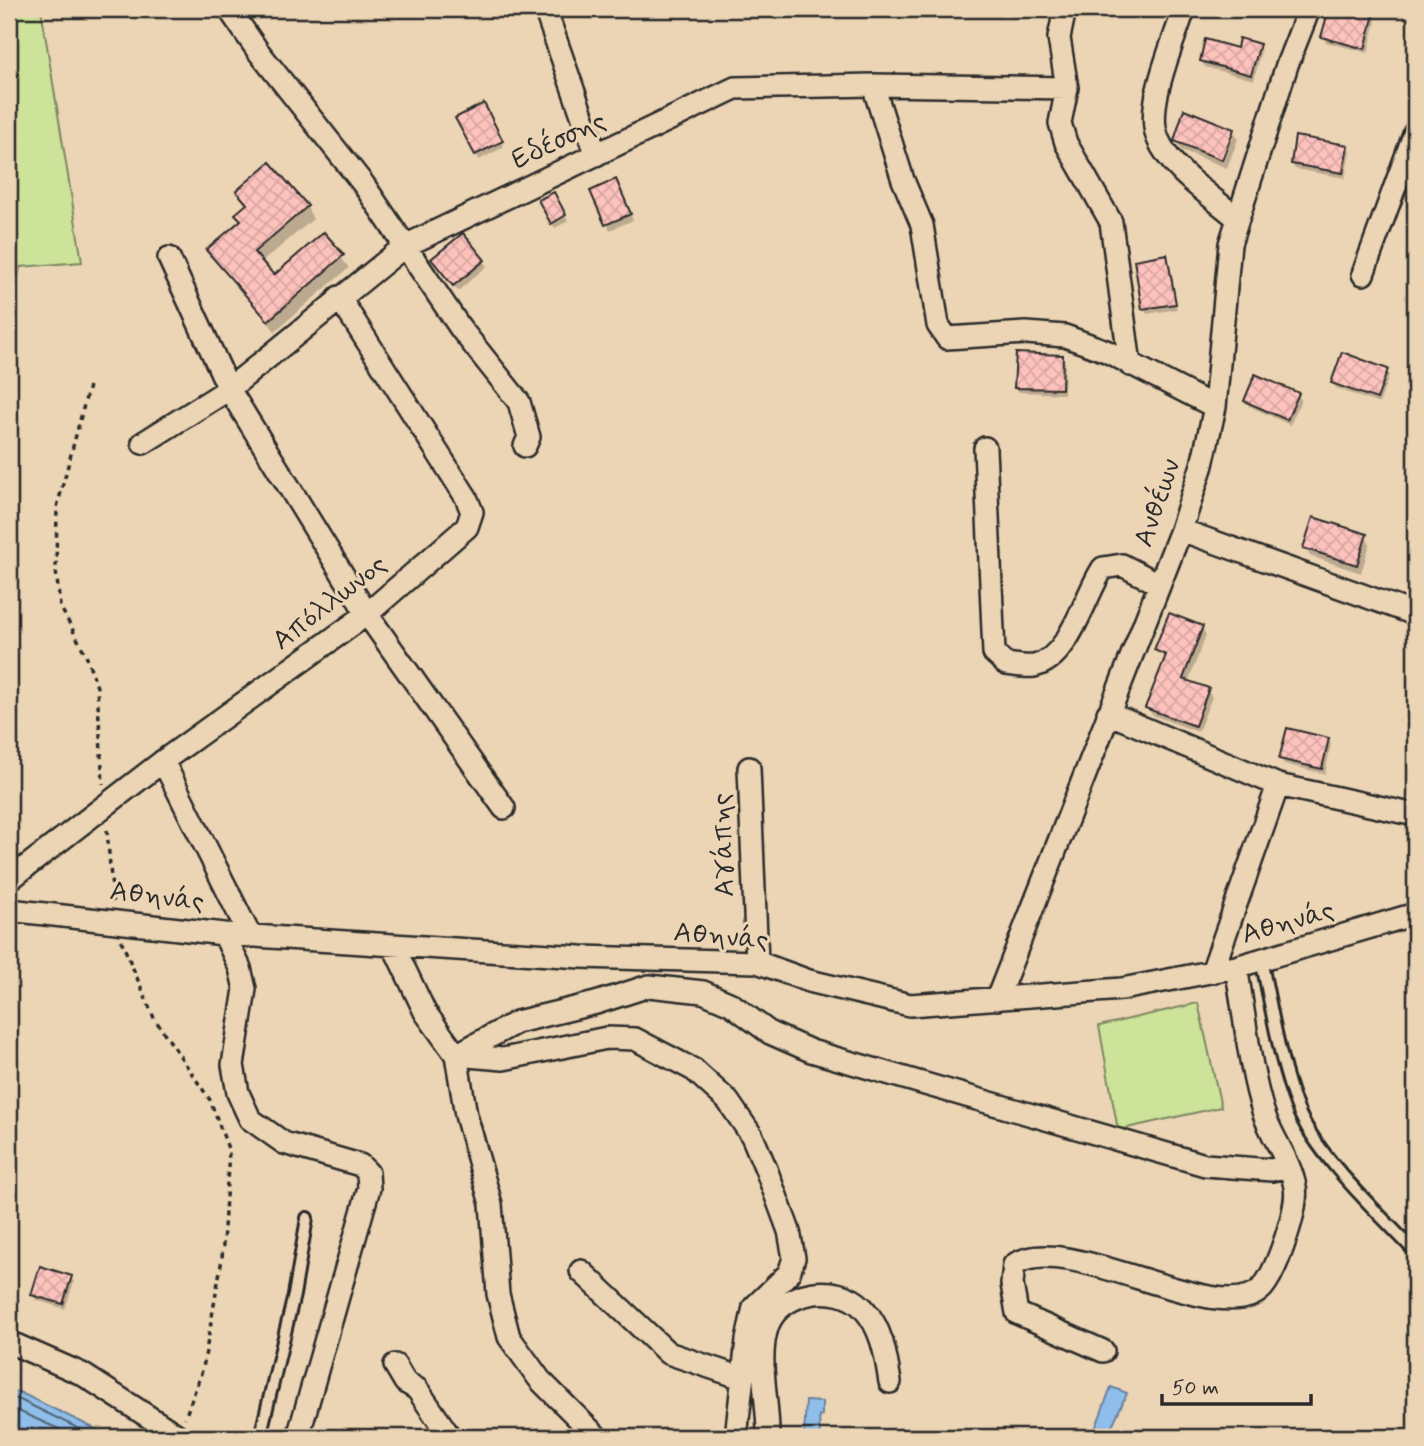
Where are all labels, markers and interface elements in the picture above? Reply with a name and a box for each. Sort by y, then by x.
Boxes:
street label: Εδέσσης [506,103,612,179]
street label: Ανθέων [1126,454,1190,552]
street label: Απόλλωνος [265,547,395,659]
street label: Αγάπης [704,792,744,898]
street label: Αθηνάς [108,873,206,921]
street label: Αθηνάς [1237,892,1339,954]
street label: Αθηνάς [672,914,770,960]
scale bar [1162,1362,1310,1406]
text: 50 m [1172,1374,1219,1402]

